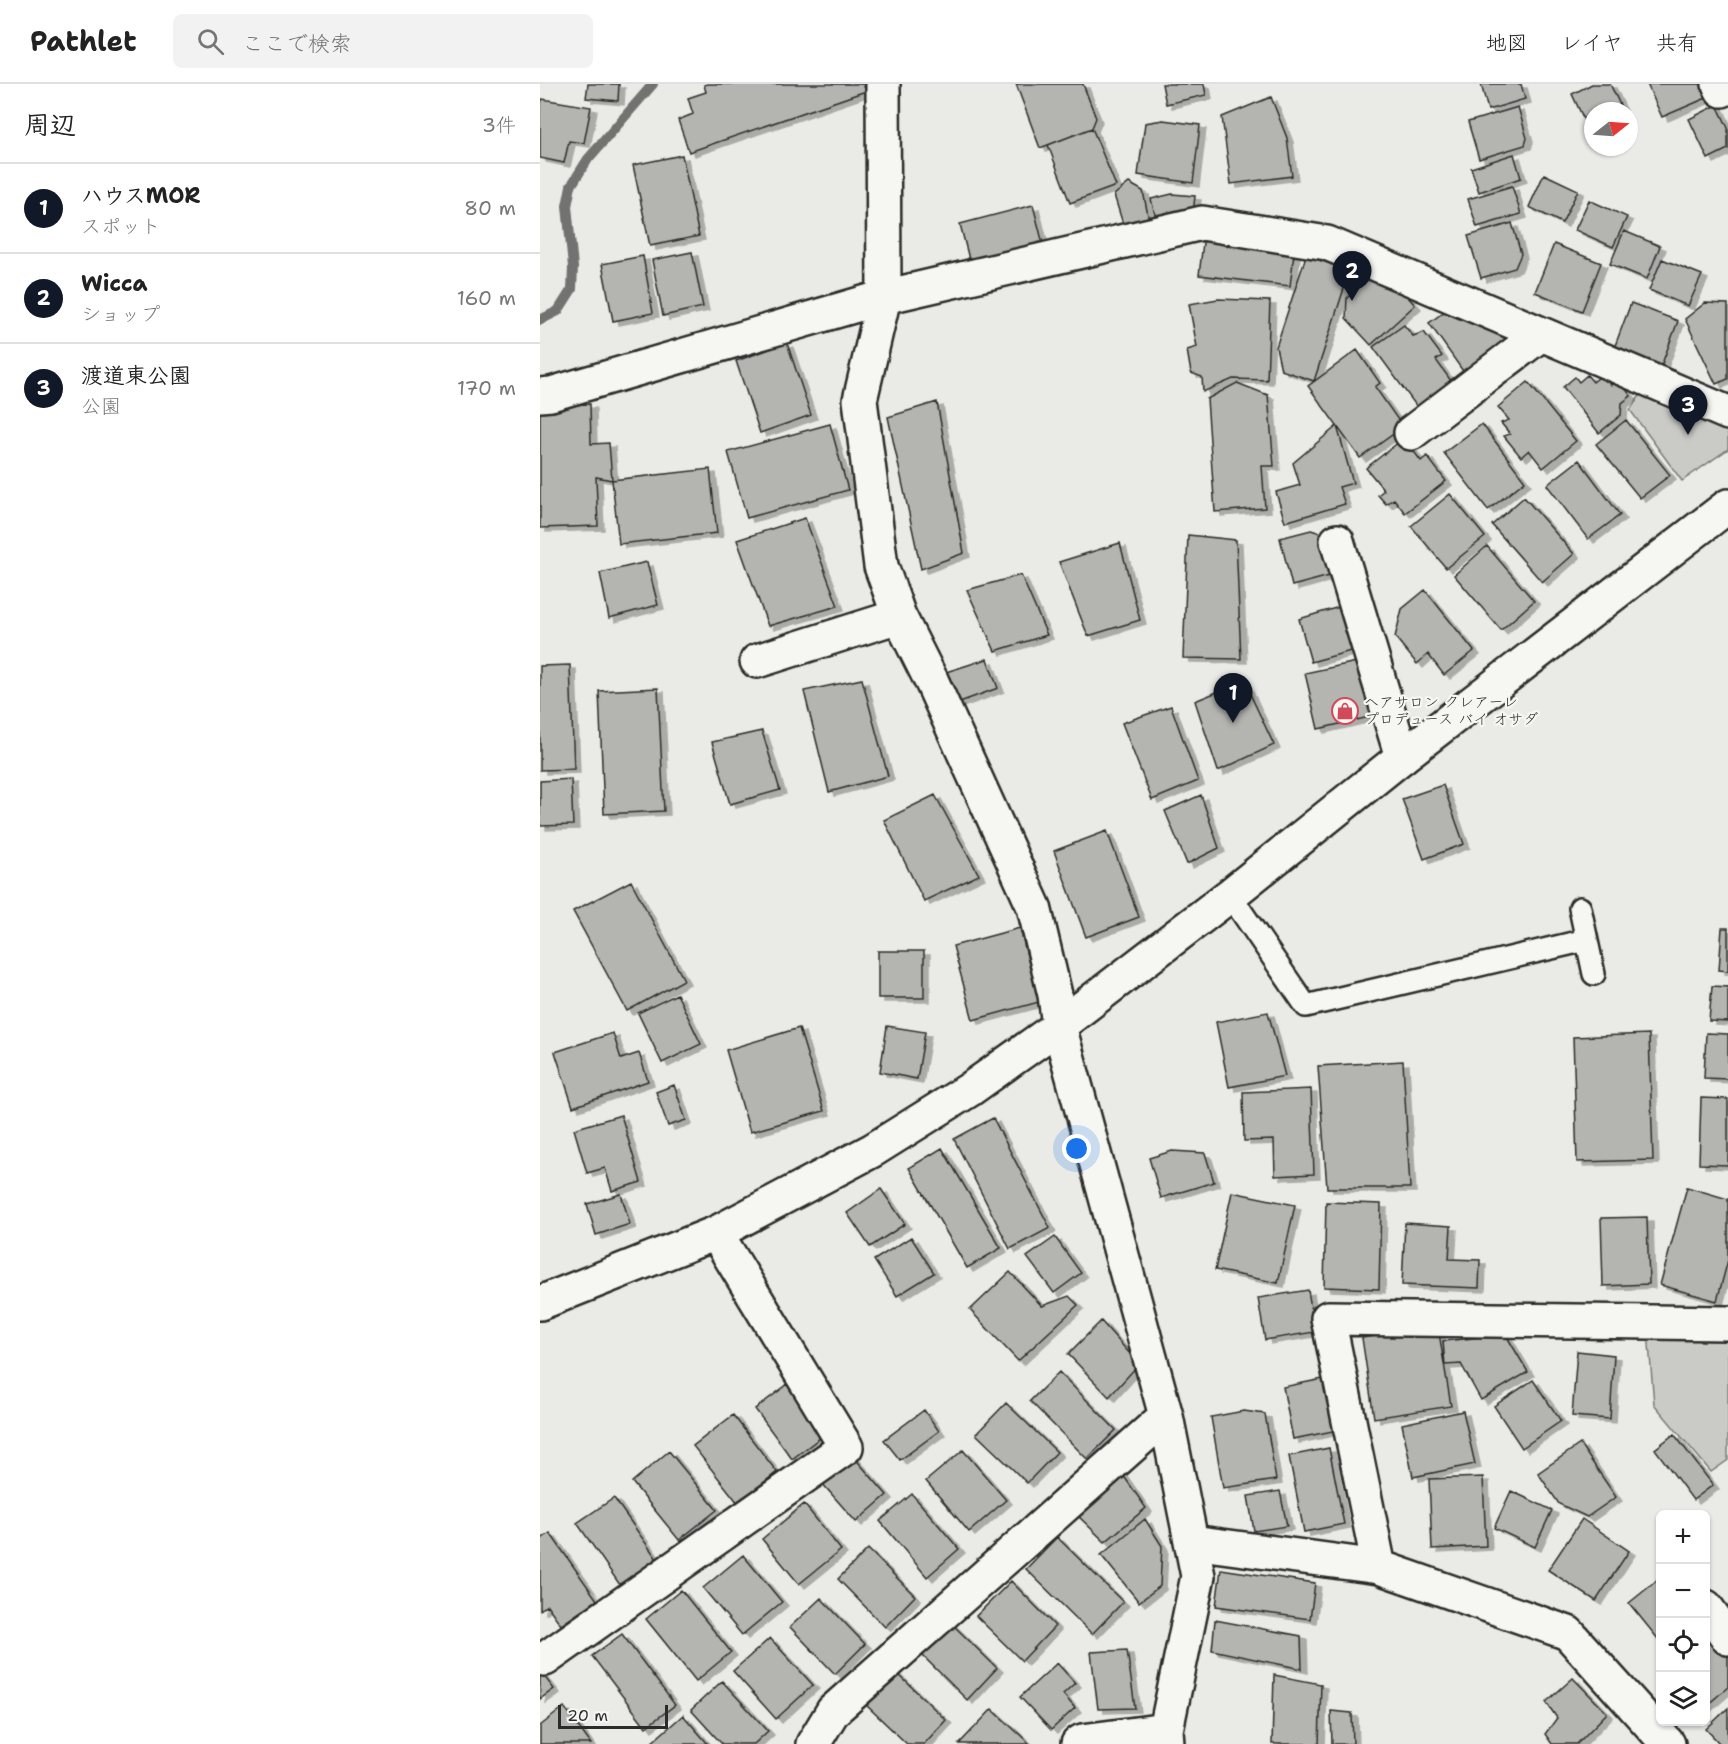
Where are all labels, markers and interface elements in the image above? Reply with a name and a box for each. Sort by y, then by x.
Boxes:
search box [173,14,593,68]
text: Pathlet [30,22,137,60]
icon: search [194,25,227,58]
text: ここで検索 [242,29,352,58]
text: 地図 [1486,29,1528,57]
text: レイヤ [1561,29,1623,57]
text: 共有 [1656,29,1698,57]
north arrow [1584,102,1638,156]
text: 周辺 [24,107,76,142]
text: 3件 [482,112,516,138]
text: ハウスMOR [81,181,200,210]
text: 1 [39,195,48,221]
text: 80 m [464,195,516,221]
text: スポット [81,213,161,239]
pin: 2 [1332,252,1372,301]
text: Wicca [81,269,148,298]
text: 2 [37,285,51,311]
text: 160 m [457,285,516,311]
text: ショップ [81,301,160,327]
text: 渡道東公園 [81,361,191,390]
text: 3 [37,375,51,401]
text: 170 m [457,375,516,401]
pin: 3 [1668,386,1708,435]
text: 公園 [81,393,121,419]
pin: 1 [1214,674,1252,723]
place label: ヘアサロン クレアーレ プロデュース バイ オサダ [1364,692,1538,729]
shop icon: ヘアサロン クレアーレ プロデュース バイ オサダ [1330,696,1360,726]
your location [1062,1134,1091,1163]
map controls [1656,1510,1710,1726]
button: + [1656,1510,1710,1564]
button: − [1656,1564,1710,1618]
button: locate [1656,1618,1710,1672]
button: layers [1656,1672,1710,1726]
scale bar [558,1702,668,1730]
text: 20 m [567,1705,608,1726]

